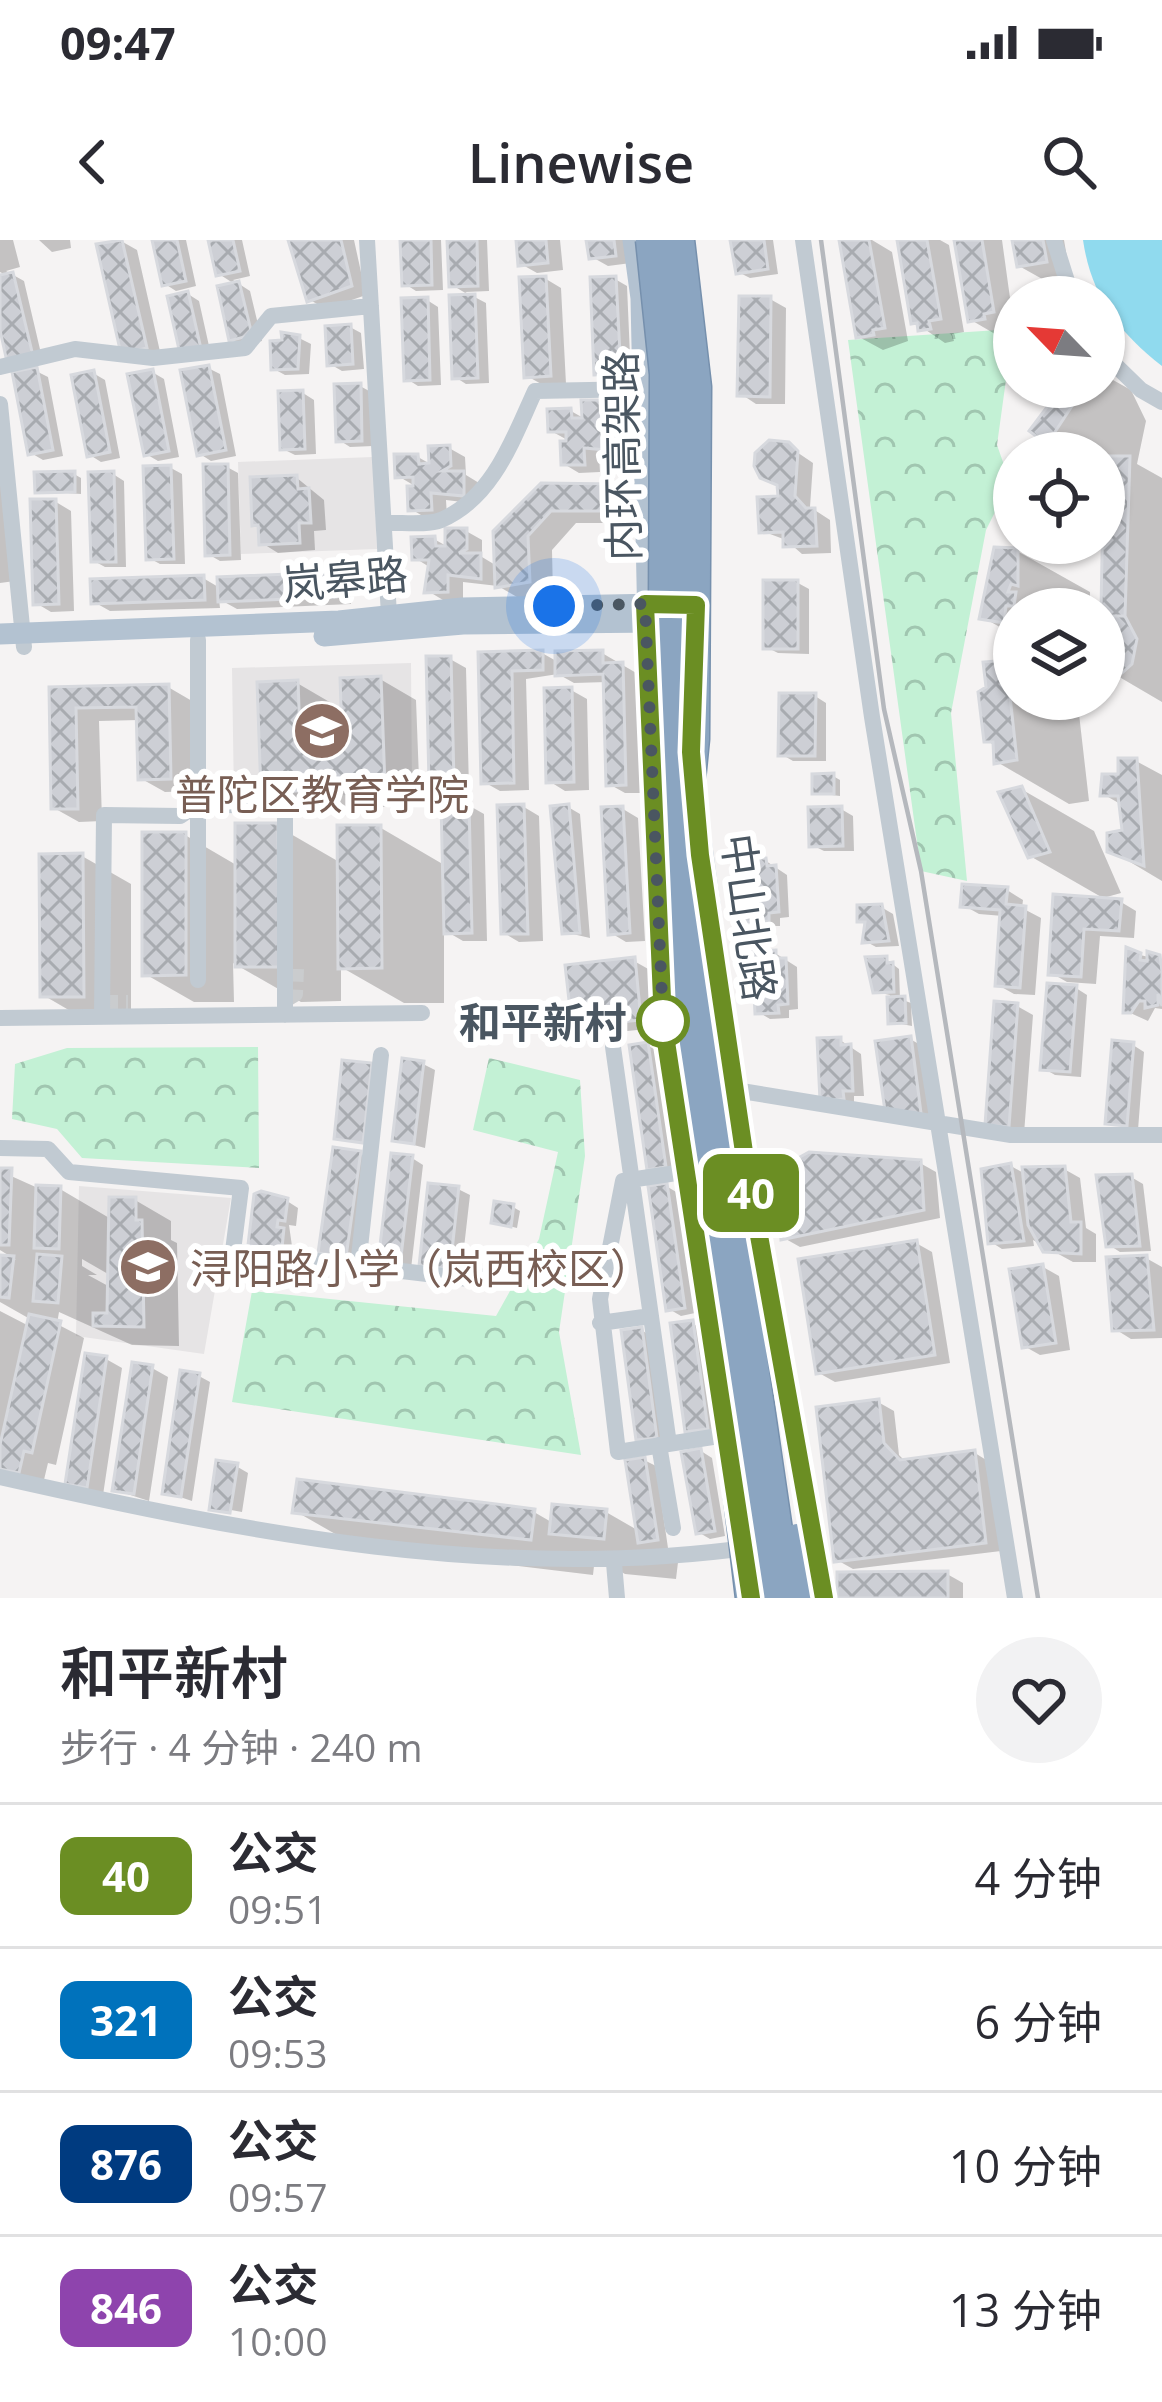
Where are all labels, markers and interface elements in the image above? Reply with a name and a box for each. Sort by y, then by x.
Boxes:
text: 09:47 [60,12,176,73]
text: Linewise [468,125,694,199]
icon: back [60,129,126,195]
icon: search [1036,129,1102,195]
north arrow [993,276,1125,408]
map controls [993,276,1125,720]
street label: 内环高架路 [591,351,651,561]
button: locate [993,432,1125,564]
street label: 岚皋路 [280,544,410,612]
your location [524,576,584,636]
button: layers [993,588,1125,720]
school or university icon: 普陀区教育学院 [291,700,353,762]
place label: 普陀区教育学院 [175,765,469,822]
street label: 中山北路 [710,830,790,1004]
place label: 和平新村 [459,993,627,1050]
marker: 和平新村 [638,996,688,1046]
line badge: 40 [697,1154,805,1232]
text: 40 [727,1164,775,1221]
school or university icon: 浔阳路小学（岚西校区） [117,1236,179,1298]
place label: 浔阳路小学（岚西校区） [190,1239,652,1296]
text: 和平新村 [60,1633,288,1711]
button: heart [976,1637,1102,1763]
text: 步行 · 4 分钟 · 240 m [60,1720,423,1773]
text: 公交 [228,1821,318,1882]
text: 40 [102,1847,150,1904]
text: 4 分钟 [975,1847,1102,1908]
text: 09:51 [228,1882,327,1935]
text: 公交 [228,1965,318,2026]
text: 321 [90,1991,162,2048]
text: 6 分钟 [975,1991,1102,2052]
text: 09:53 [228,2026,327,2079]
text: 公交 [228,2109,318,2170]
text: 876 [90,2135,162,2192]
text: 10 分钟 [949,2135,1102,2196]
text: 09:57 [228,2170,327,2223]
text: 公交 [228,2253,318,2314]
text: 846 [90,2279,162,2336]
text: 13 分钟 [949,2279,1102,2340]
text: 10:00 [228,2314,327,2367]

